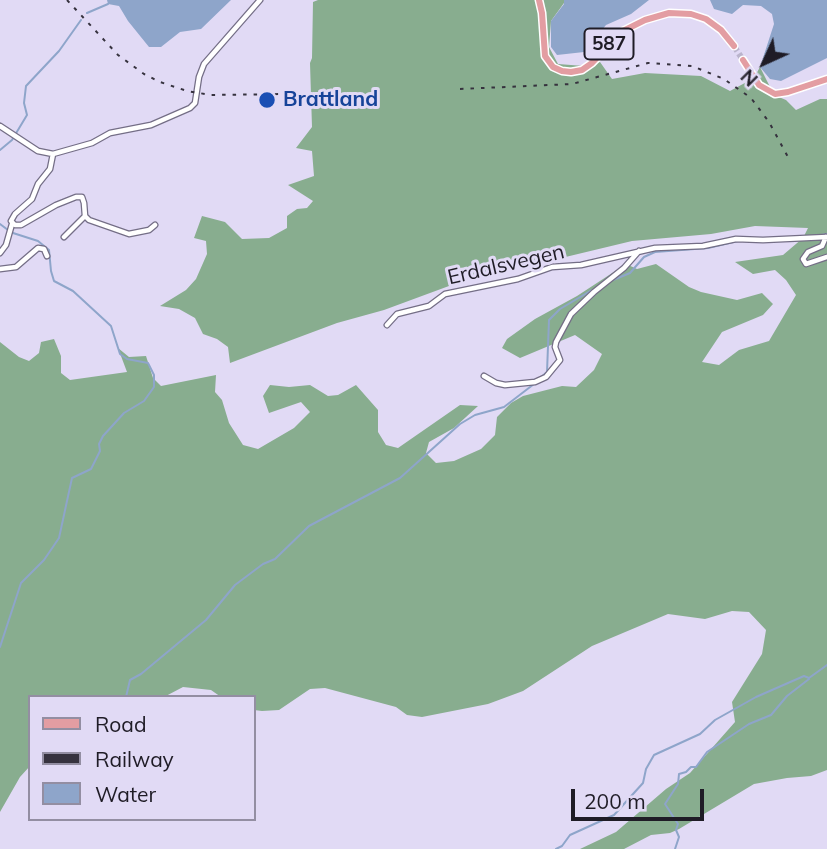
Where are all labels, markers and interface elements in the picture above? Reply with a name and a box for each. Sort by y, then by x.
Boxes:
road number: 587 [584,28,634,60]
north arrow [729,28,799,98]
text: N [736,64,763,91]
place label: Brattland [283,87,378,113]
marker: Brattland [257,90,277,110]
street label: Erdalsvegen [445,239,567,291]
legend [28,695,256,821]
text: Road [95,711,146,737]
text: Railway [95,746,174,772]
scale bar [575,776,708,820]
text: Water [95,781,156,807]
text: 200 m [584,788,646,814]

